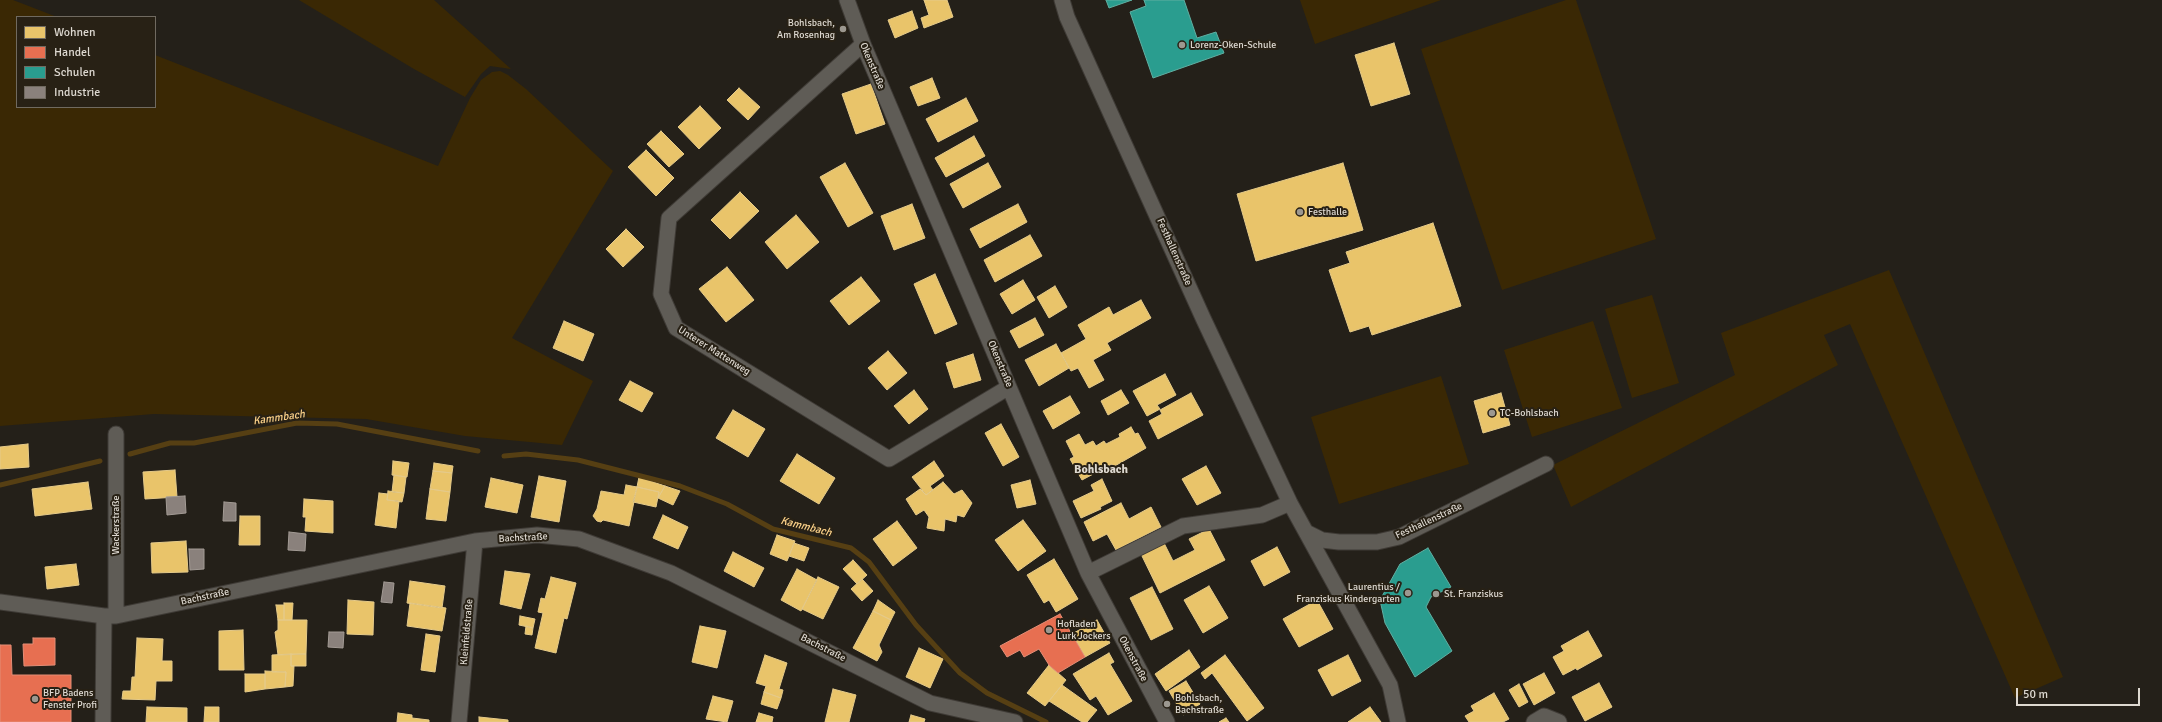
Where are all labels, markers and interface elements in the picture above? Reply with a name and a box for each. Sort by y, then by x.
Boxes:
legend [16,16,156,108]
place label: Bohlsbach, Am Rosenhag [777,17,835,40]
marker: Bohlsbach, Am Rosenhag [838,24,848,34]
text: Wohnen [54,25,96,40]
place label: Lorenz-Oken-Schule [1190,39,1276,51]
marker: Lorenz-Oken-Schule [1177,40,1187,50]
street label: Okenstraße [857,41,887,91]
text: Handel [54,45,91,60]
text: Schulen [54,65,95,80]
text: Industrie [54,85,100,100]
place label: Festhalle [1308,206,1347,218]
marker: Festhalle [1295,207,1305,217]
street label: Festhallenstraße [1154,217,1194,287]
street label: Unterer Mattenweg [676,324,752,378]
street label: Okenstraße [985,339,1015,389]
place label: TC-Bohlsbach [1500,407,1559,419]
water label: Kammbach [252,408,306,428]
marker: TC-Bohlsbach [1487,408,1497,418]
district label: Bohlsbach [1074,463,1128,477]
street label: Wackerstraße [110,495,122,555]
street label: Festhallenstraße [1394,500,1464,542]
water label: Kammbach [779,514,833,540]
street label: Bachstraße [498,531,548,545]
place label: Laurentius / Franziskus Kindergarten [1296,581,1400,604]
street label: Bachstraße [180,586,230,608]
marker: Laurentius / Franziskus Kindergarten [1403,588,1413,598]
place label: St. Franziskus [1444,588,1503,600]
marker: St. Franziskus [1431,589,1441,599]
street label: Kleinfeldstraße [458,598,476,666]
place label: Hofladen Lurk Jockers [1057,618,1111,642]
marker: Hofladen Lurk Jockers [1044,625,1054,635]
street label: Bachstraße [798,632,848,664]
street label: Okenstraße [1116,634,1150,684]
scale bar [2018,680,2142,706]
place label: BFP Badens Fenster Profi [43,687,97,710]
text: 50 m [2023,687,2048,702]
place label: Bohlsbach, Bachstraße [1175,692,1224,716]
marker: BFP Badens Fenster Profi [30,694,40,704]
marker: Bohlsbach, Bachstraße [1162,699,1172,709]

